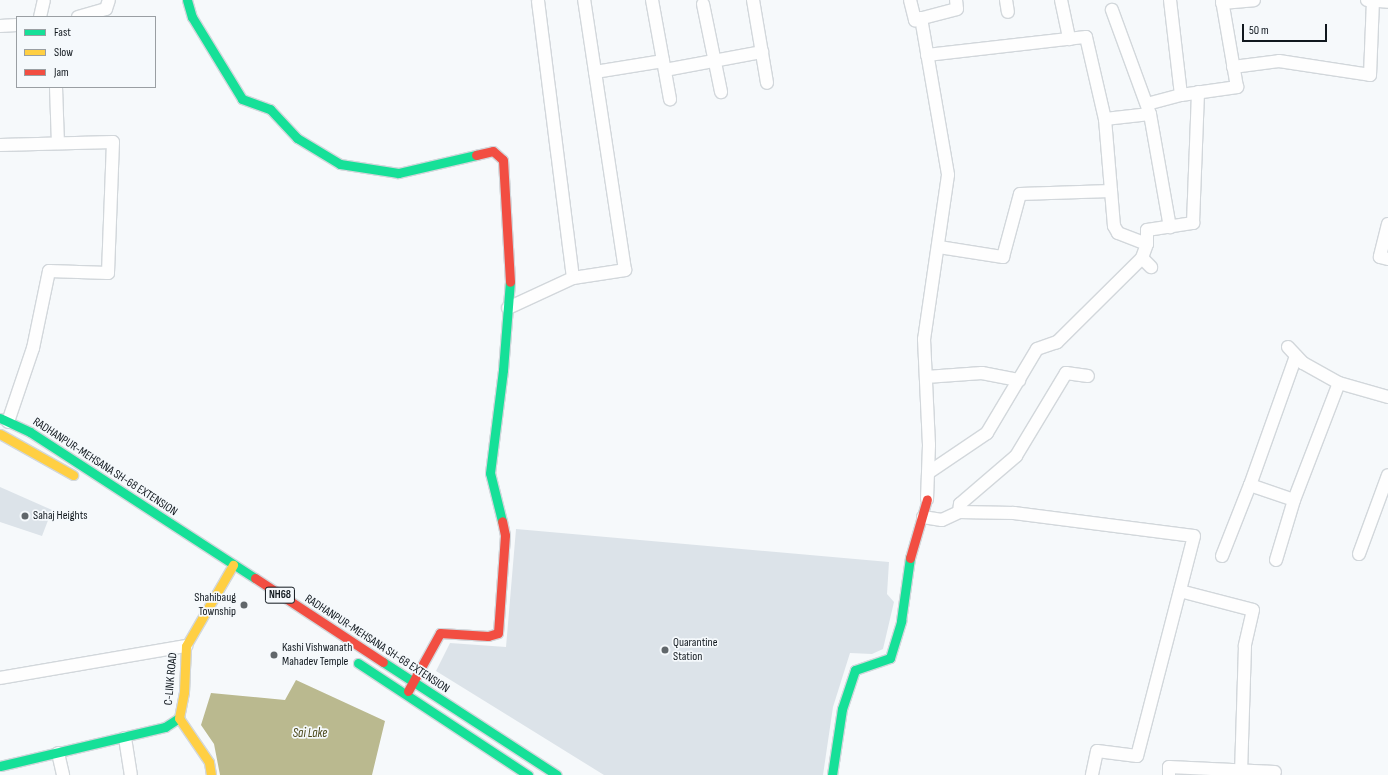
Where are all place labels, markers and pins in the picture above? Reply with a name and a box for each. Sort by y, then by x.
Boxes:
place label: Sahaj Heights [33,509,88,523]
marker: Sahaj Heights [20,511,30,521]
place label: Shahibaug Township [194,591,236,619]
marker: Shahibaug Township [239,600,249,610]
place label: Quarantine Station [673,636,717,664]
place label: Kashi Vishwanath Mahadev Temple [282,641,352,669]
marker: Quarantine Station [660,645,670,655]
marker: Kashi Vishwanath Mahadev Temple [269,650,279,660]

